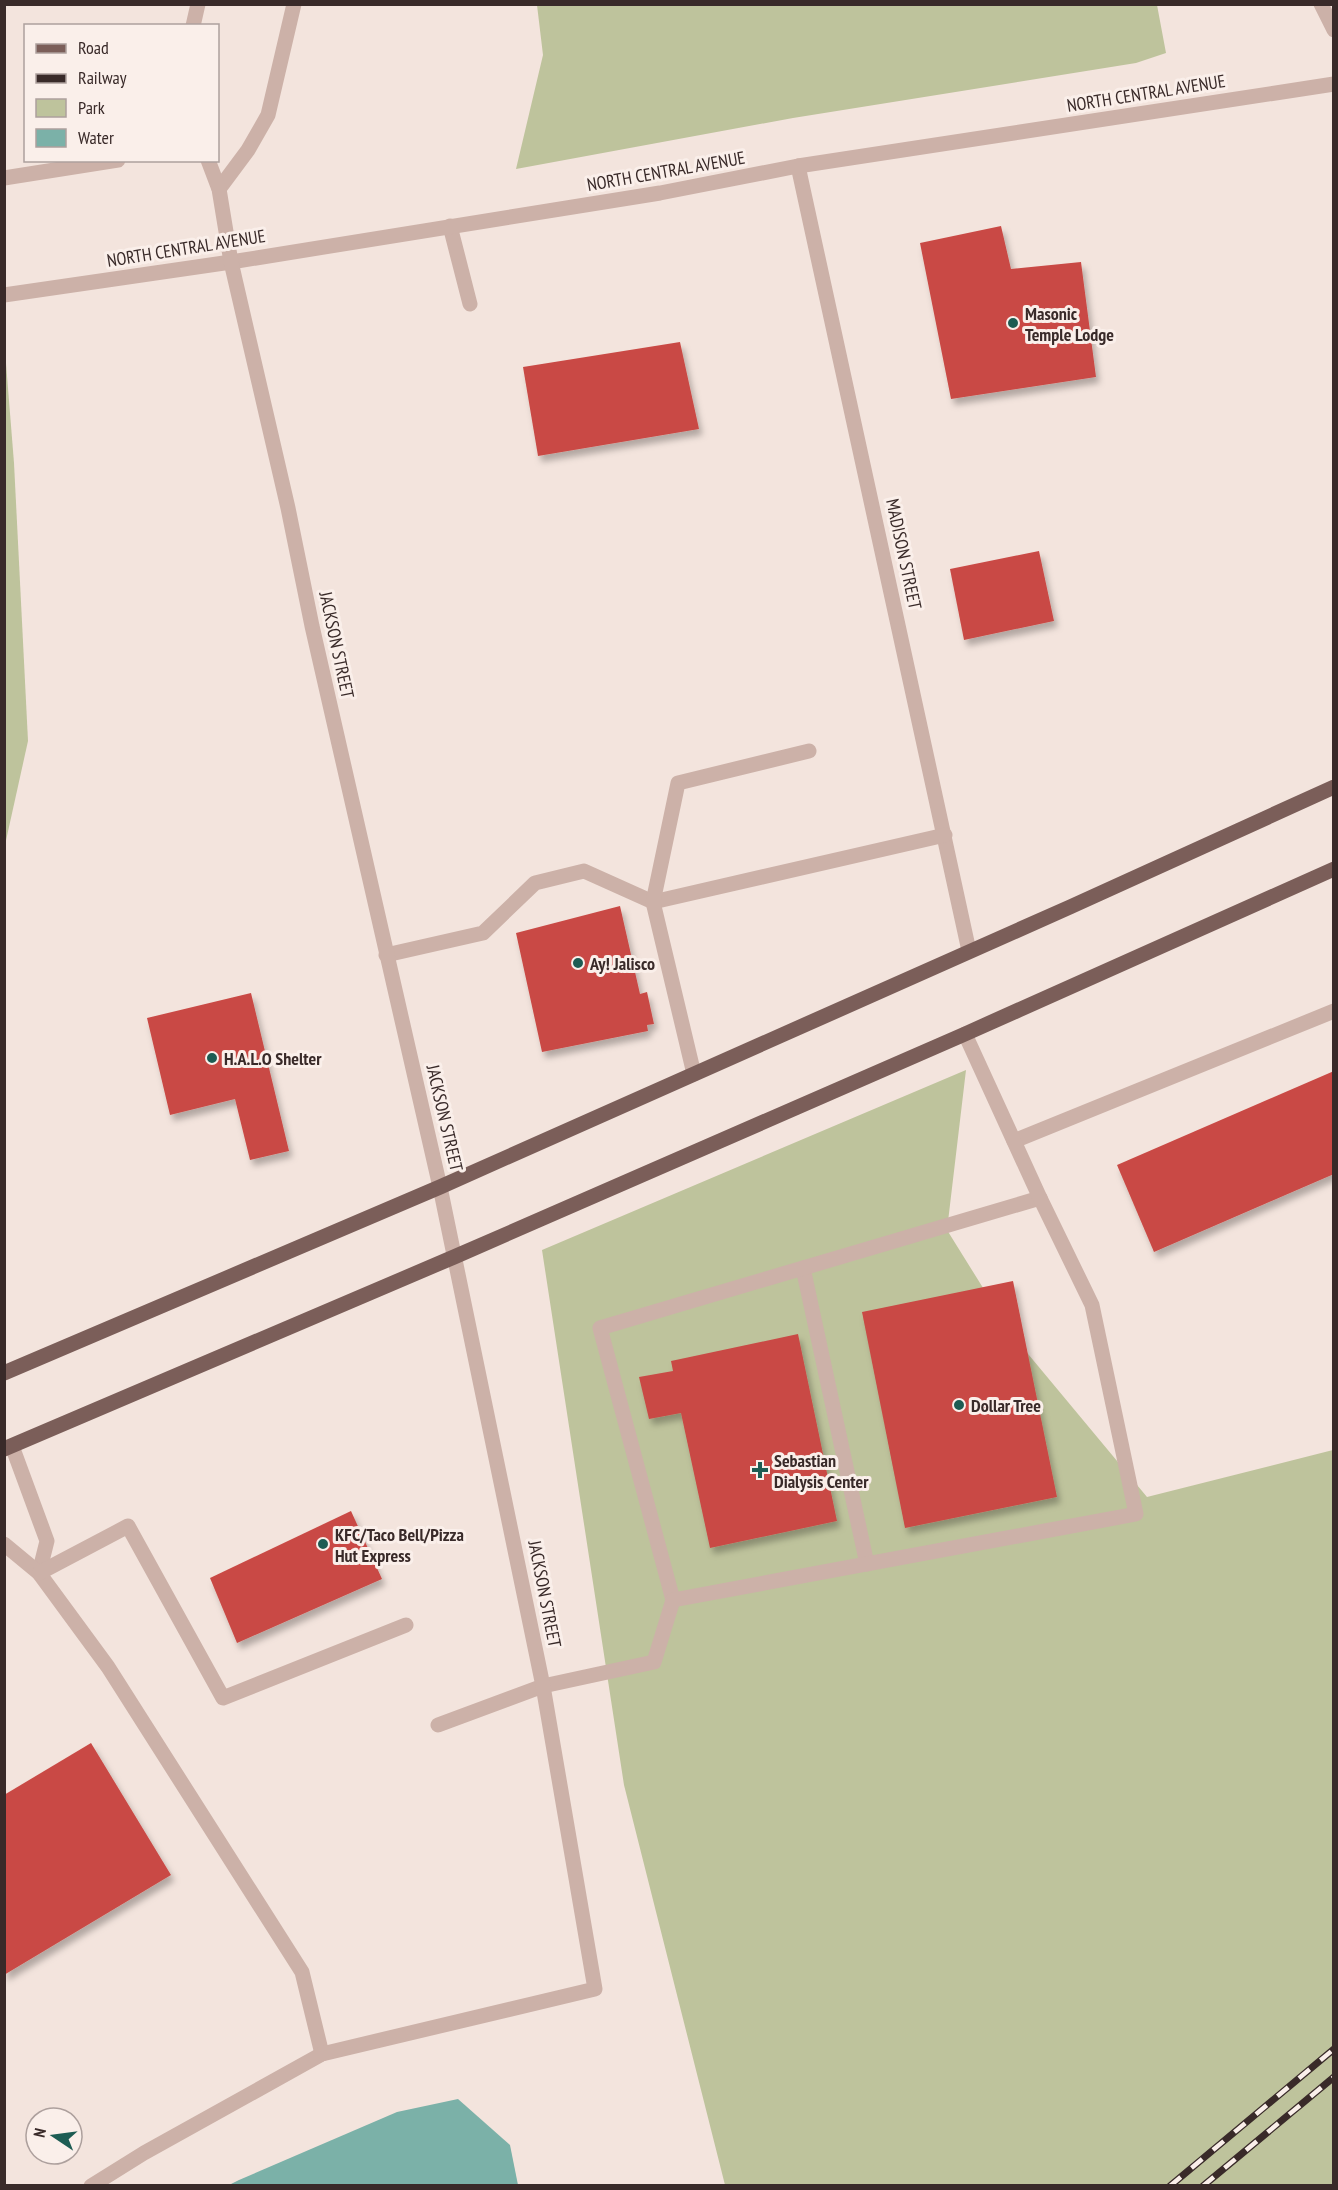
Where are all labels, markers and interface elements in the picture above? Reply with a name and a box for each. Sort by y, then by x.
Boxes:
legend [24,24,219,162]
text: Road [78,36,109,59]
text: Railway [78,66,127,89]
street label: NORTH CENTRAL AVENUE [1065,69,1227,117]
text: Park [78,96,105,119]
text: Water [78,126,114,149]
street label: NORTH CENTRAL AVENUE [585,146,747,196]
street label: NORTH CENTRAL AVENUE [105,224,267,272]
place label: Masonic Temple Lodge [1025,302,1114,346]
marker: Masonic Temple Lodge [1006,316,1020,330]
street label: MADISON STREET [881,497,927,611]
street label: JACKSON STREET [314,589,360,700]
place label: Ay! Jalisco [589,952,655,975]
marker: Ay! Jalisco [571,956,585,970]
place label: H.A.L.O Shelter [224,1047,322,1070]
marker: H.A.L.O Shelter [205,1051,219,1065]
street label: JACKSON STREET [421,1062,468,1173]
place label: Dollar Tree [971,1394,1041,1417]
marker: Dollar Tree [952,1398,966,1412]
place label: Sebastian Dialysis Center [774,1449,869,1493]
marker: Sebastian Dialysis Center [751,1461,769,1479]
place label: KFC/Taco Bell/Pizza Hut Express [335,1523,464,1567]
marker: KFC/Taco Bell/Pizza Hut Express [316,1537,330,1551]
street label: JACKSON STREET [523,1538,567,1649]
north arrow [24,2106,84,2166]
text: N [29,2126,50,2139]

